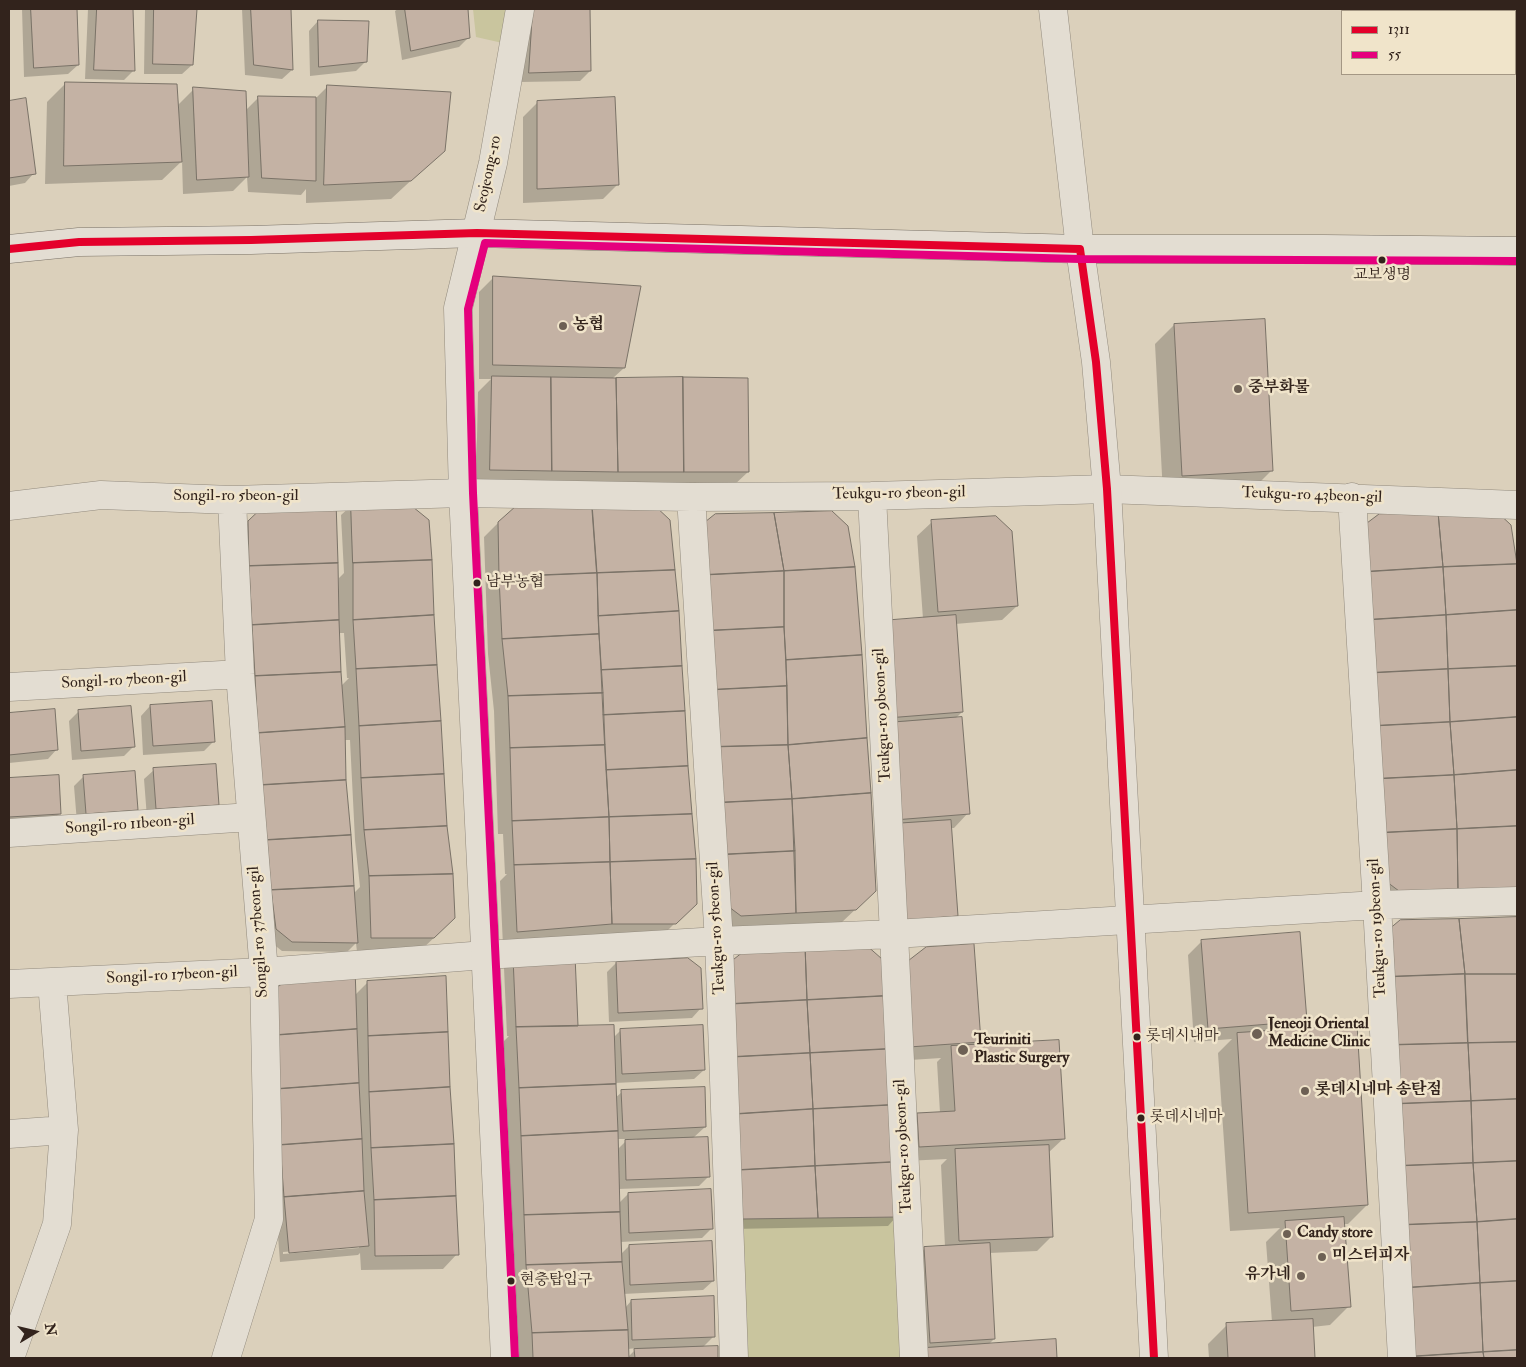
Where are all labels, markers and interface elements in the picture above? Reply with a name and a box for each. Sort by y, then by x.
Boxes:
legend [1341,10,1516,75]
text: 1311 [1388,20,1410,39]
text: 55 [1388,45,1401,64]
street label: Seojeong-ro [472,134,506,214]
marker: 교보생명 [1377,255,1387,265]
place label: 교보생명 [1353,267,1411,285]
place label: 농협 [573,316,604,336]
marker: 농협 [557,320,569,332]
place label: 중부화물 [1248,379,1310,399]
marker: 중부화물 [1232,383,1244,395]
street label: Teukgu-ro 5beon-gil [832,483,966,505]
street label: Teukgu-ro 43beon-gil [1241,484,1383,508]
street label: Songil-ro 5beon-gil [173,487,299,507]
place label: 남부농협 [486,574,544,592]
marker: 남부농협 [472,578,482,588]
street label: Teukgu-ro 9beon-gil [870,648,896,782]
street label: Songil-ro 7beon-gil [61,668,187,694]
street label: Songil-ro 11beon-gil [65,811,195,839]
street label: Teukgu-ro 19beon-gil [1365,858,1391,998]
street label: Teukgu-ro 5beon-gil [704,861,730,995]
street label: Songil-ro 37beon-gil [245,866,273,998]
street label: Songil-ro 17beon-gil [106,963,238,989]
place label: Jeneoji Oriental Medicine Clinic [1268,1015,1370,1053]
marker: Jeneoji Oriental Medicine Clinic [1250,1027,1264,1041]
place label: 롯데시내마 [1146,1028,1218,1046]
place label: Teuriniti Plastic Surgery [974,1031,1069,1069]
marker: 롯데시내마 [1132,1032,1142,1042]
marker: Teuriniti Plastic Surgery [956,1043,970,1057]
street label: Teukgu-ro 9beon-gil [891,1079,917,1213]
place label: 롯데시네마 송탄점 [1315,1081,1442,1101]
marker: 롯데시네마 송탄점 [1299,1085,1311,1097]
place label: 롯데시네마 [1150,1109,1222,1127]
marker: 롯데시네마 [1136,1113,1146,1123]
place label: Candy store [1297,1224,1373,1244]
marker: Candy store [1281,1228,1293,1240]
place label: 미스터피자 [1332,1247,1409,1267]
marker: 미스터피자 [1316,1251,1328,1263]
place label: 유가네 [1245,1266,1291,1286]
marker: 유가네 [1295,1270,1307,1282]
place label: 현충탑입구 [520,1272,592,1290]
marker: 현충탑입구 [506,1276,516,1286]
north arrow [10,1307,60,1357]
text: N [41,1322,60,1337]

